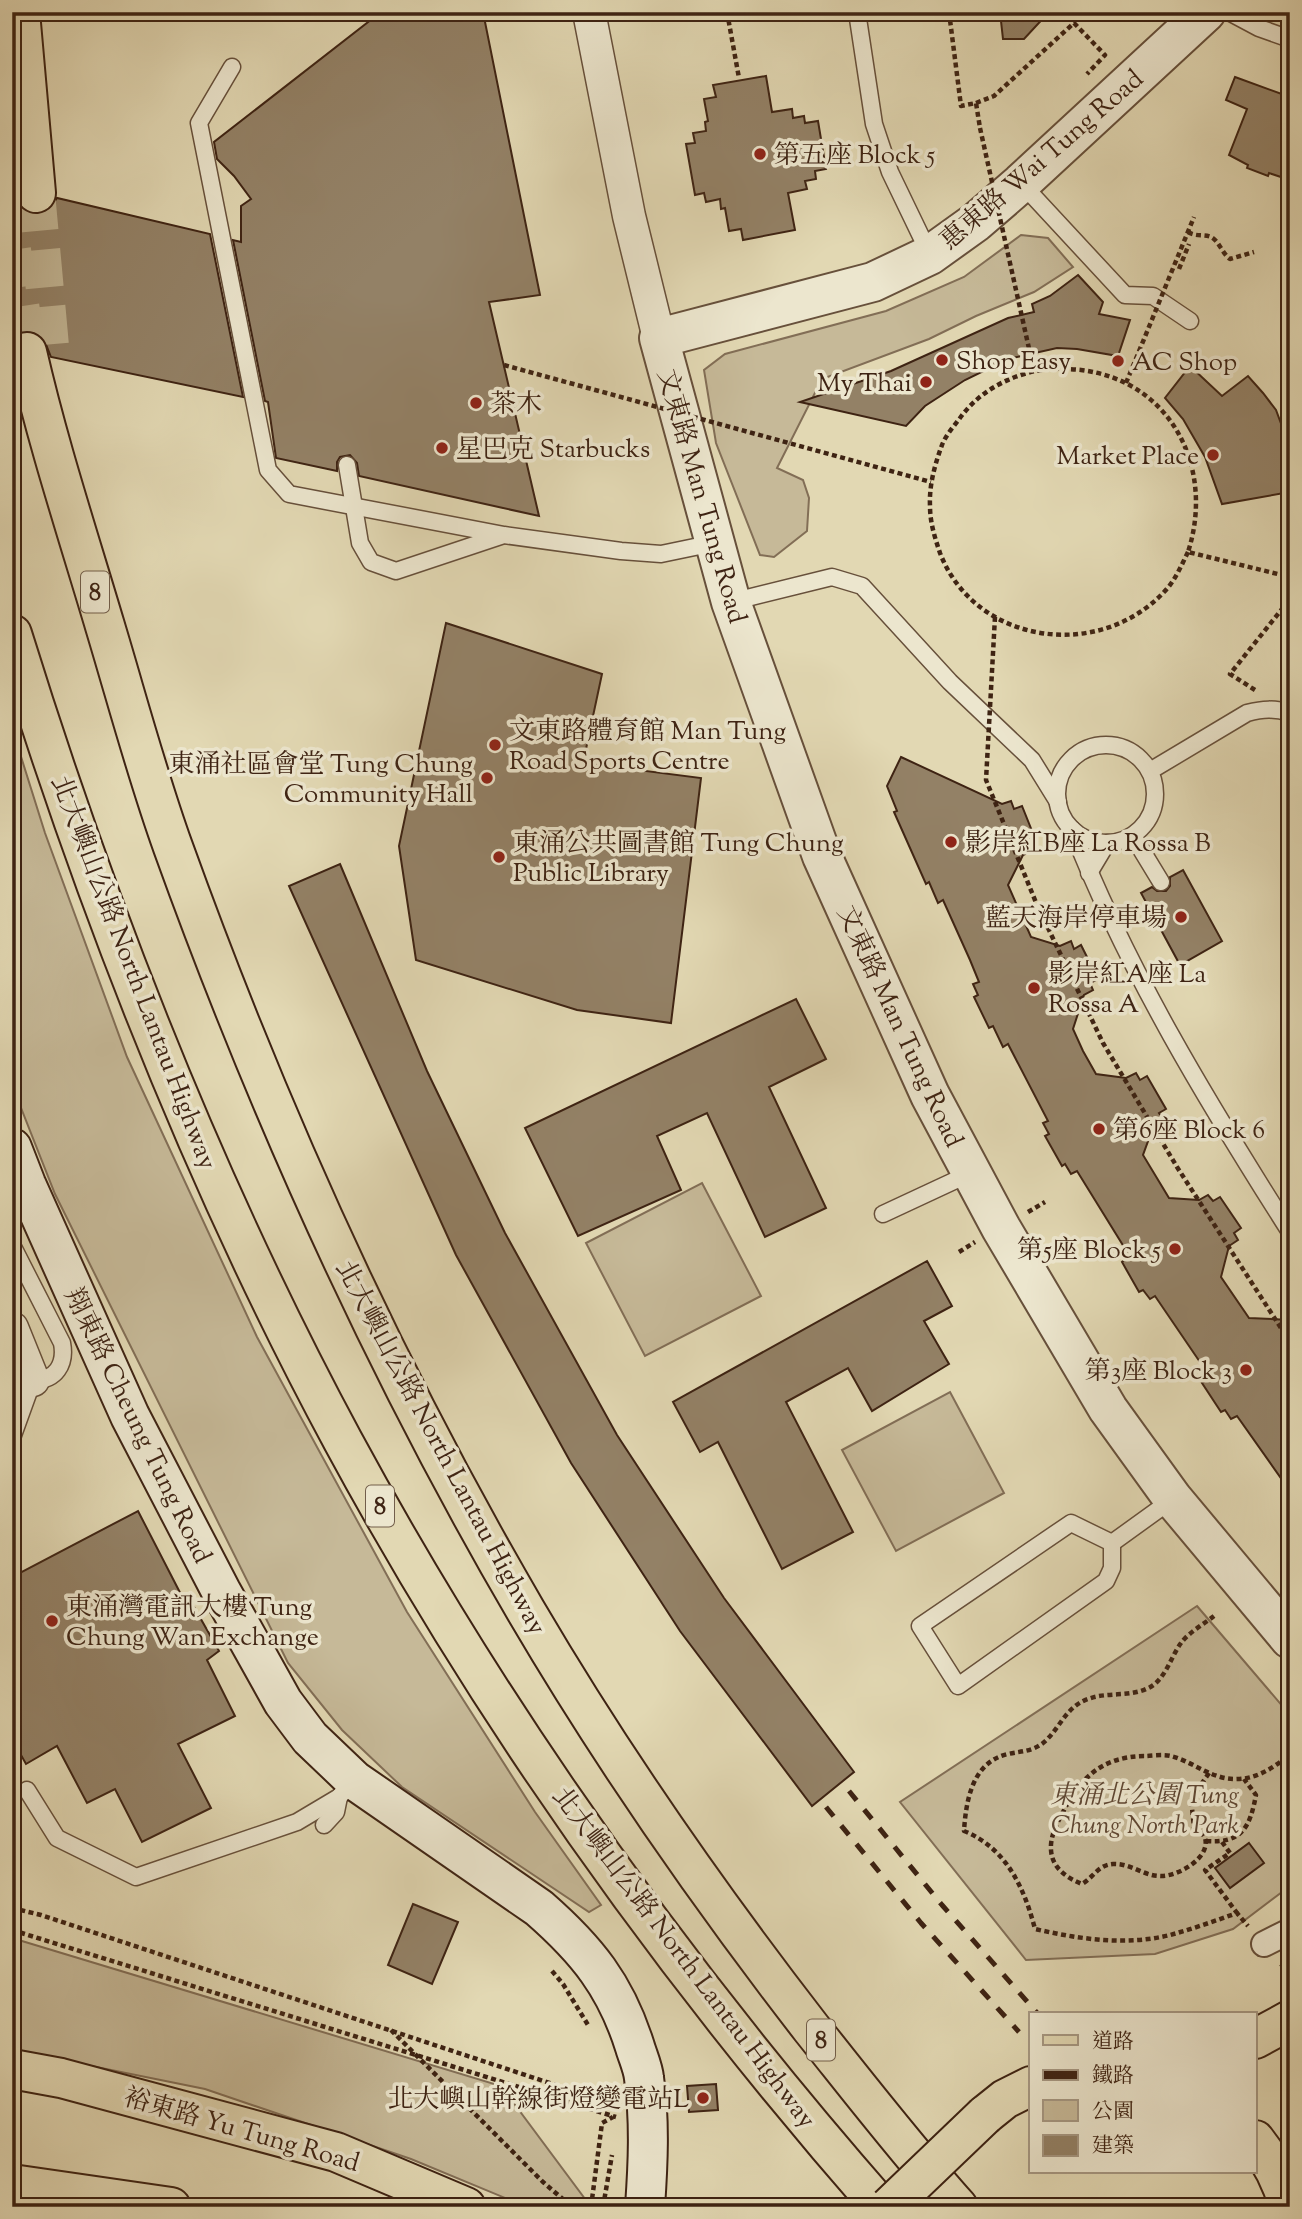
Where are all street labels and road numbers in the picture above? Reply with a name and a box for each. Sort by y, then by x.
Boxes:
street label: 惠東路 Wai Tung Road [933,62,1153,260]
street label: 文東路 Man Tung Road [647,365,755,629]
road number: 8 [81,572,109,612]
street label: 北大嶼山公路 North Lantau Highway [40,771,225,1175]
street label: 文東路 Man Tung Road [826,900,971,1154]
street label: 北大嶼山公路 North Lantau Highway [325,1255,554,1642]
street label: 翔東路 Cheung Tung Road [54,1282,220,1571]
road number: 8 [366,1486,394,1526]
street label: 北大嶼山公路 North Lantau Highway [542,1780,824,2137]
road number: 8 [807,2020,835,2060]
street label: 裕東路 Yu Tung Road [119,2080,364,2183]

